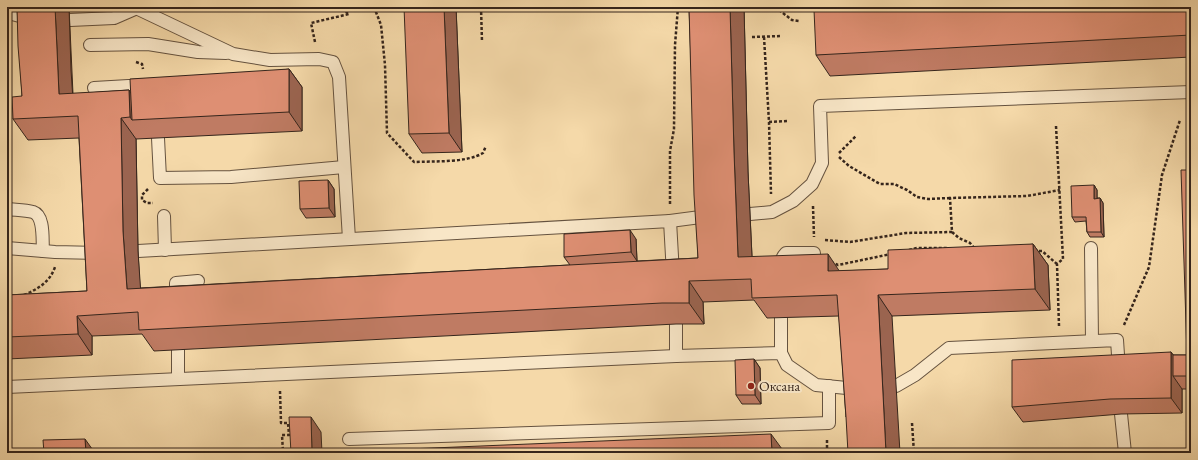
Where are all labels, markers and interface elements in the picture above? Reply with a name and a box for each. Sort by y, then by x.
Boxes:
place label: Оксана [759,377,800,395]
marker: Оксана [746,381,756,391]

